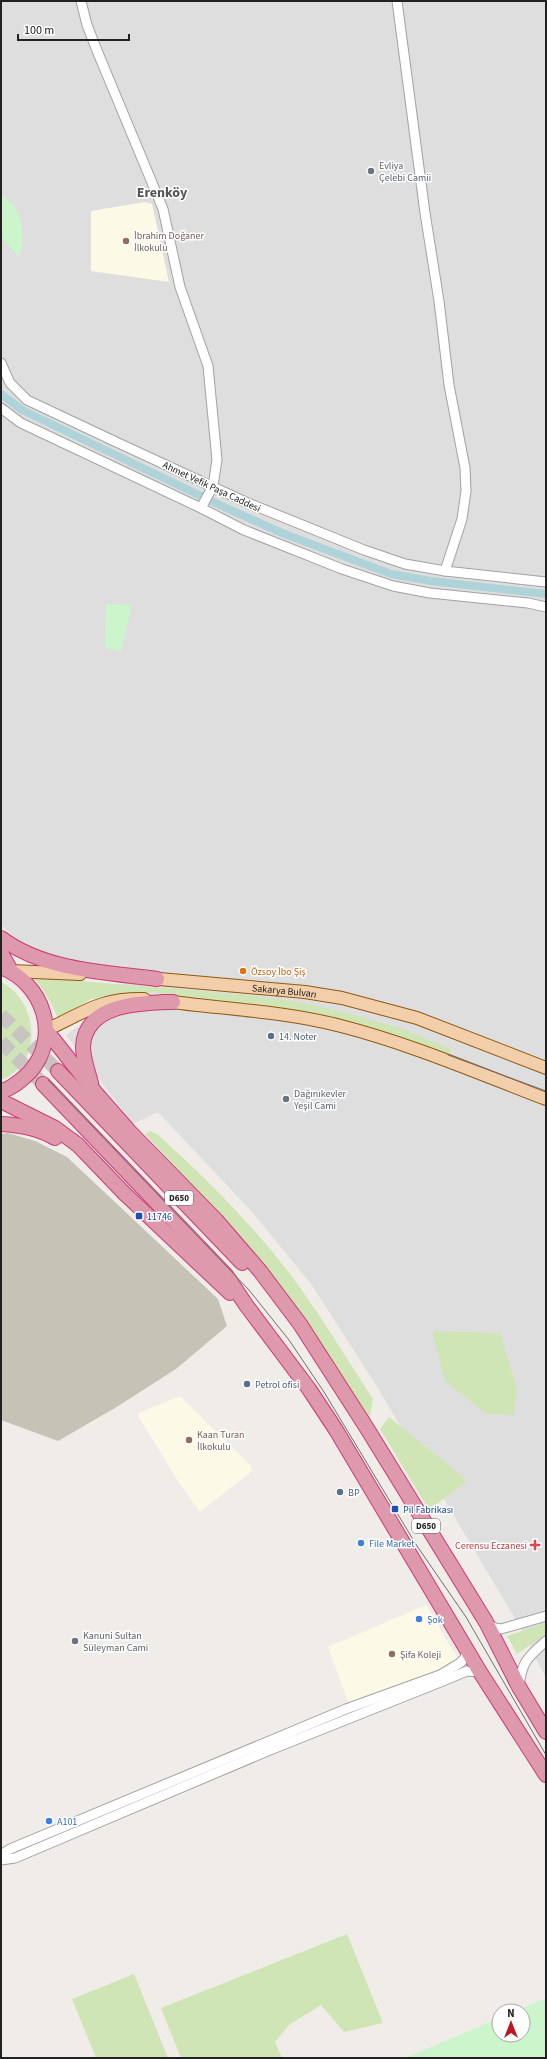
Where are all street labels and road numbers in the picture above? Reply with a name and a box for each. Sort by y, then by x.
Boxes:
street label: Ahmet Vefik Paşa Caddesi [160,458,263,516]
street label: Sakarya Bulvarı [251,981,318,1002]
road number: D650 [165,1191,193,1205]
road number: D650 [412,1519,440,1533]

